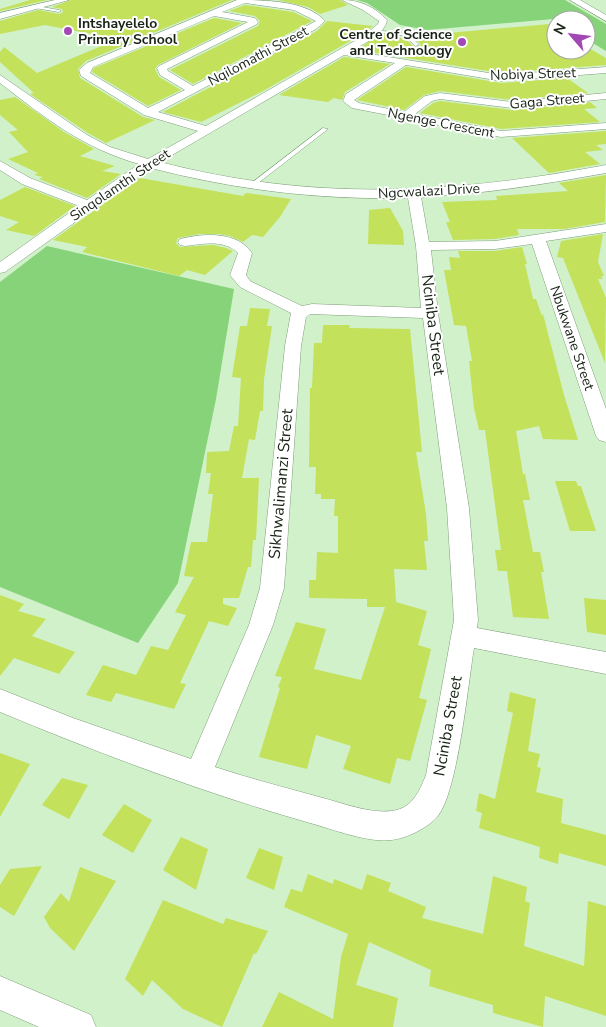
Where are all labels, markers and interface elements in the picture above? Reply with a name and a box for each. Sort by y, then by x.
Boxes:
north arrow [546,10,596,60]
place label: Intshayelelo Primary School [78,14,178,49]
text: N [549,20,571,38]
street label: Nqilomathi Street [205,22,312,90]
marker: Intshayelelo Primary School [62,25,74,37]
place label: Centre of Science and Technology [339,25,453,60]
marker: Centre of Science and Technology [456,36,468,48]
street label: Nobiya Street [490,63,576,85]
street label: Gaga Street [509,88,585,114]
street label: Ngenge Crescent [386,103,496,143]
street label: Sinqolamthi Street [66,144,174,226]
street label: Ngcwalazi Drive [377,179,481,203]
street label: Nciniba Street [416,273,450,377]
street label: Nbukwane Street [545,283,599,393]
street label: Sikhwalimanzi Street [263,407,299,560]
street label: Nciniba Street [428,674,468,778]

